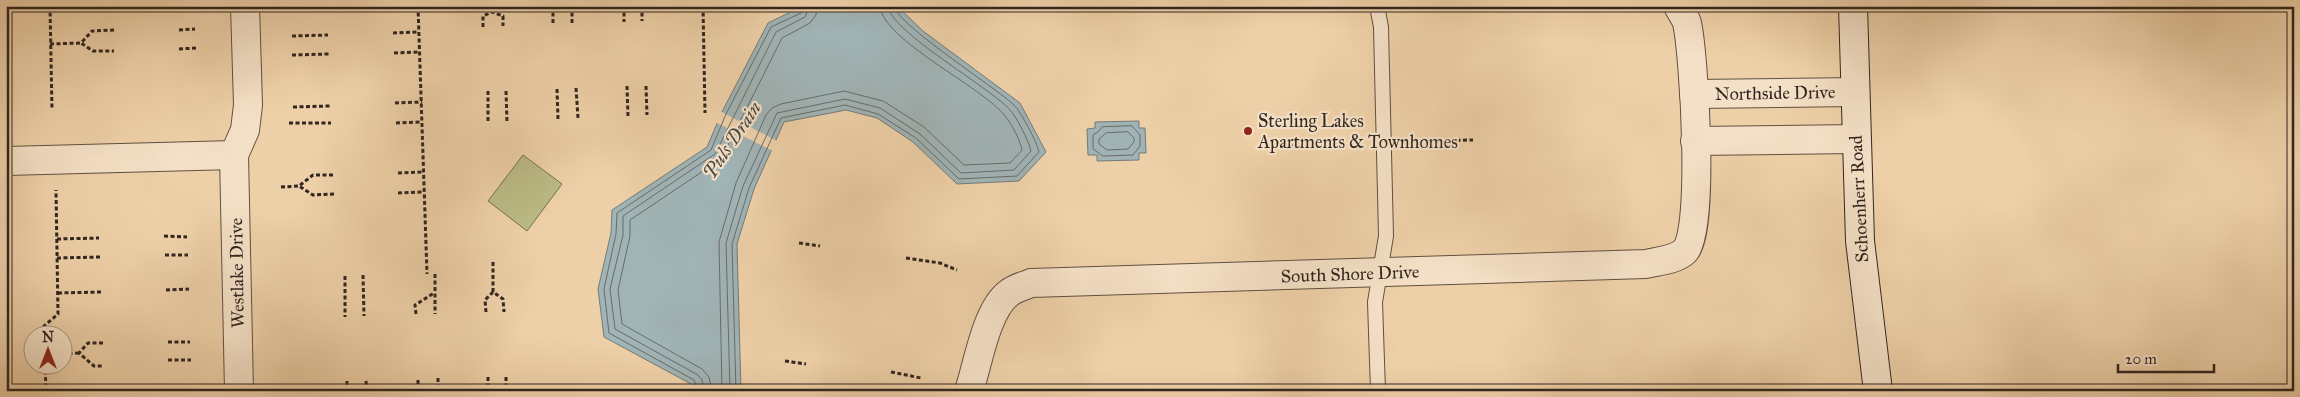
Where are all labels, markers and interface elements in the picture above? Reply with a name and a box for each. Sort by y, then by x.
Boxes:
street label: Northside Drive [1714,81,1836,105]
water label: Puls Drain [698,97,766,183]
place label: Sterling Lakes Apartments & Townhomes [1257,110,1458,153]
marker: Sterling Lakes Apartments & Townhomes [1242,125,1254,137]
street label: Schoenherr Road [1845,135,1873,263]
street label: Westlake Drive [225,218,249,328]
street label: South Shore Drive [1280,261,1420,287]
north arrow [22,324,72,374]
text: N [42,329,54,346]
scale bar [2118,342,2214,374]
text: 20 m [2125,350,2157,368]

